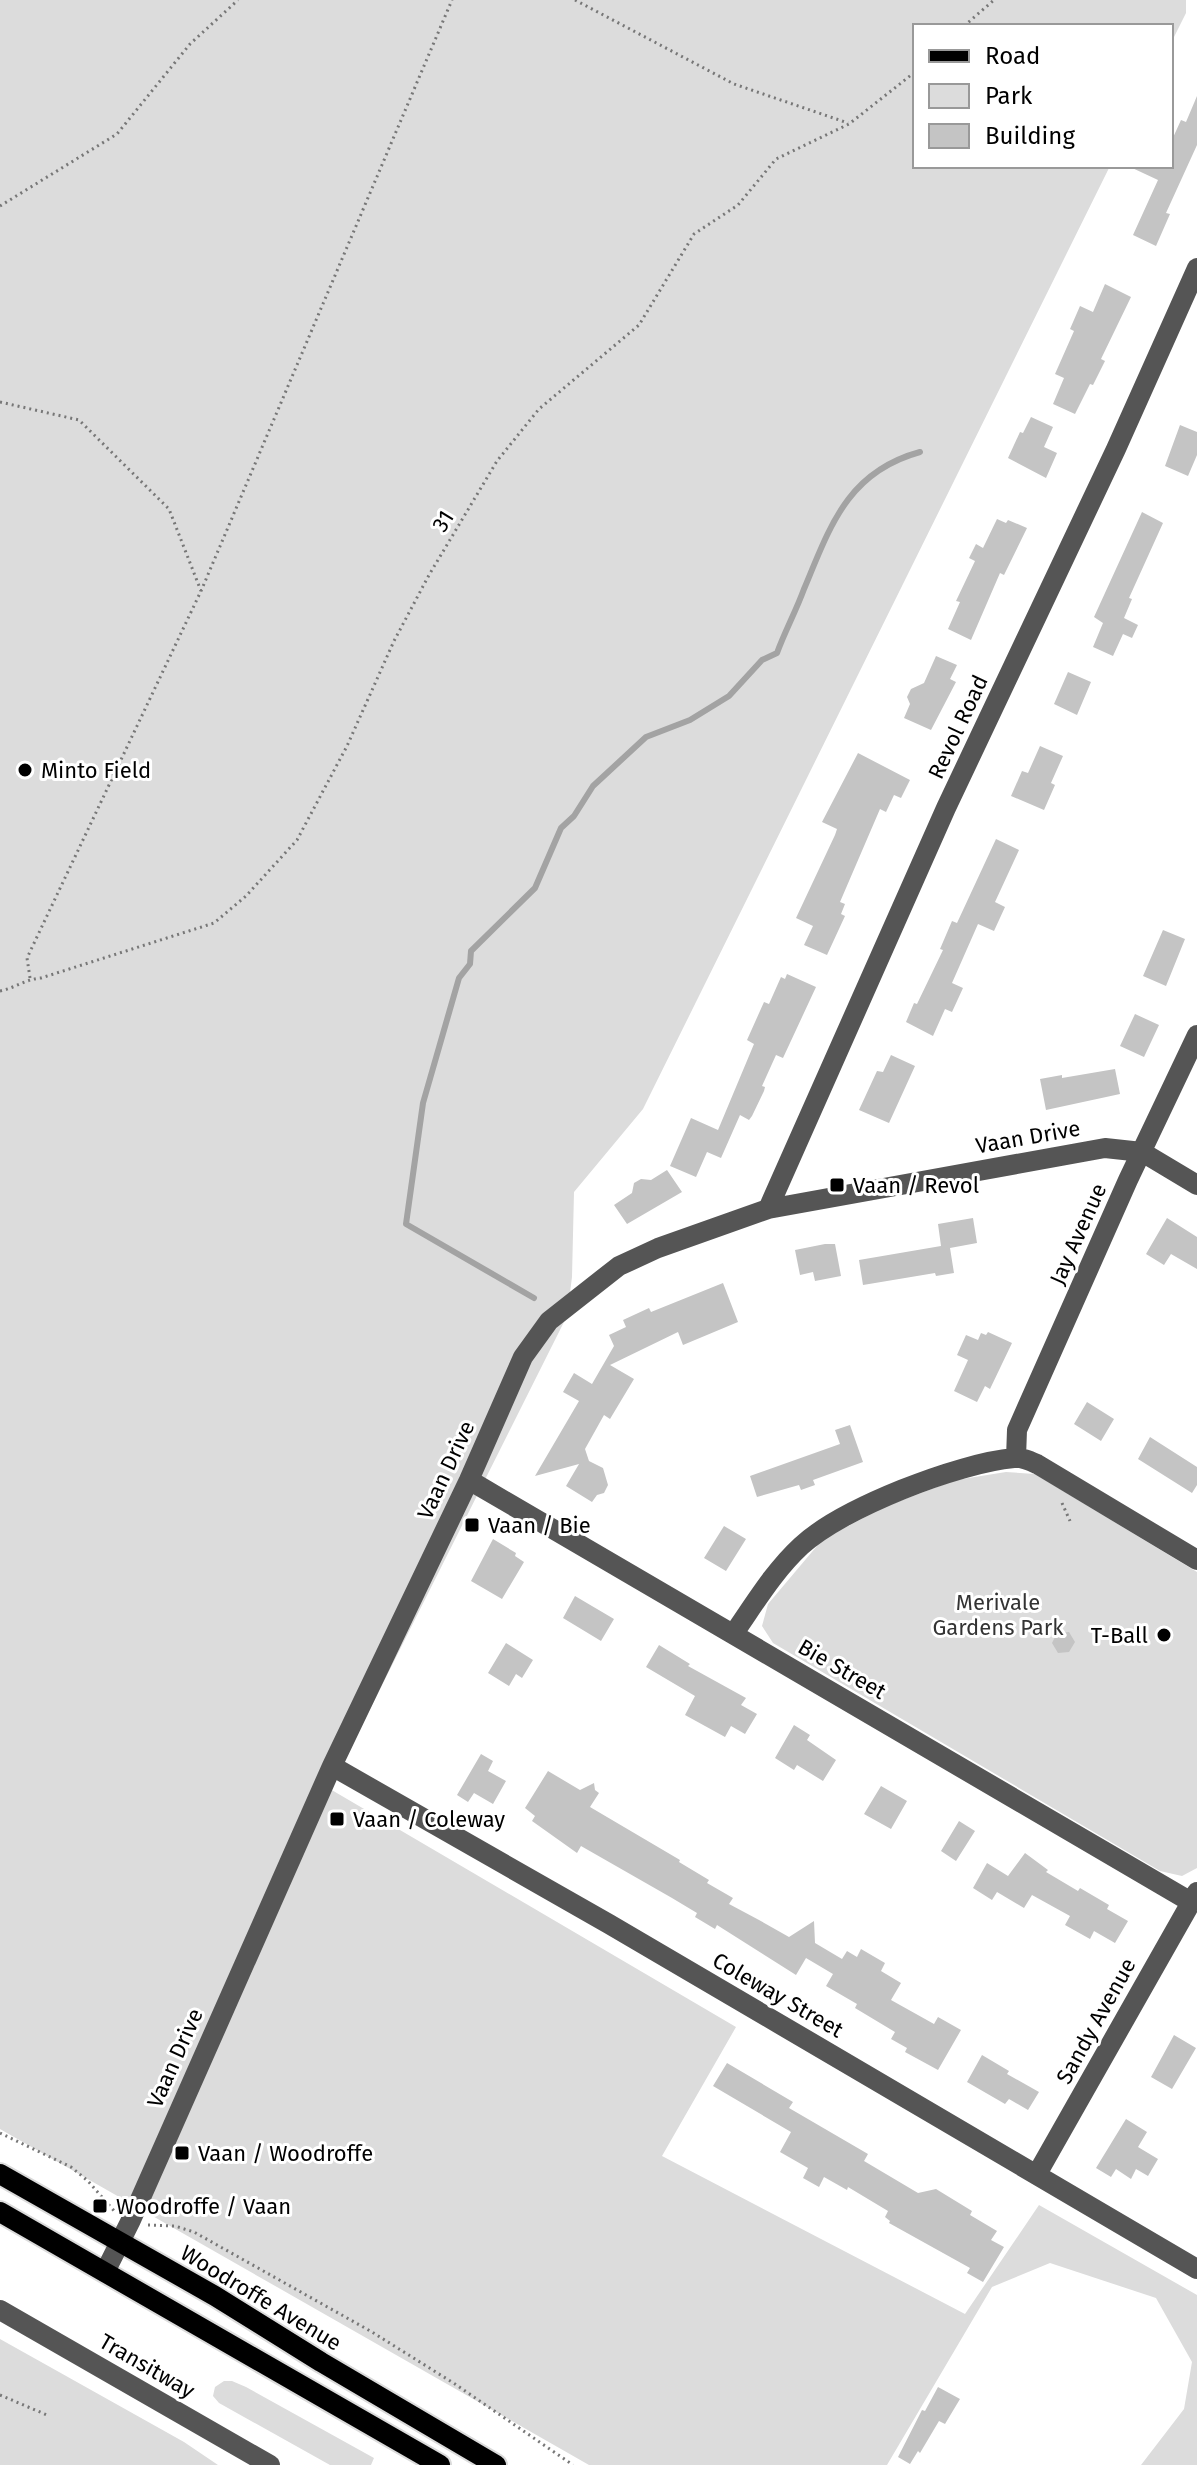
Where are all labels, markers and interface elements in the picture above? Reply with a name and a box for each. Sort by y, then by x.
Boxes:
legend [913,24,1173,168]
text: Road [985,42,1040,70]
text: Park [985,82,1033,110]
text: Building [985,122,1075,150]
street label: 31 [426,505,460,537]
street label: Revol Road [922,671,994,783]
place label: Minto Field [41,757,151,784]
marker: Minto Field [16,761,34,779]
street label: Vaan Drive [974,1115,1082,1159]
place label: Vaan / Revol [853,1172,979,1199]
marker: Vaan / Revol [828,1176,846,1194]
street label: Jay Avenue [1044,1179,1112,1289]
street label: Vaan Drive [411,1416,481,1524]
place label: Vaan / Bie [488,1512,591,1539]
marker: Vaan / Bie [463,1516,481,1534]
park label: Merivale Gardens Park [932,1589,1064,1641]
place label: T-Ball [1091,1622,1148,1649]
marker: T-Ball [1155,1626,1173,1644]
street label: Bie Street [793,1633,891,1705]
place label: Vaan / Coleway [353,1806,505,1833]
marker: Vaan / Coleway [328,1810,346,1828]
street label: Coleway Street [708,1947,848,2043]
street label: Sandy Avenue [1050,1953,1142,2089]
street label: Vaan Drive [141,2004,209,2112]
place label: Vaan / Woodroffe [198,2140,373,2167]
marker: Vaan / Woodroffe [173,2144,191,2162]
place label: Woodroffe / Vaan [116,2193,291,2220]
marker: Woodroffe / Vaan [91,2197,109,2215]
street label: Woodroffe Avenue [176,2239,346,2357]
street label: Transitway [94,2328,200,2404]

